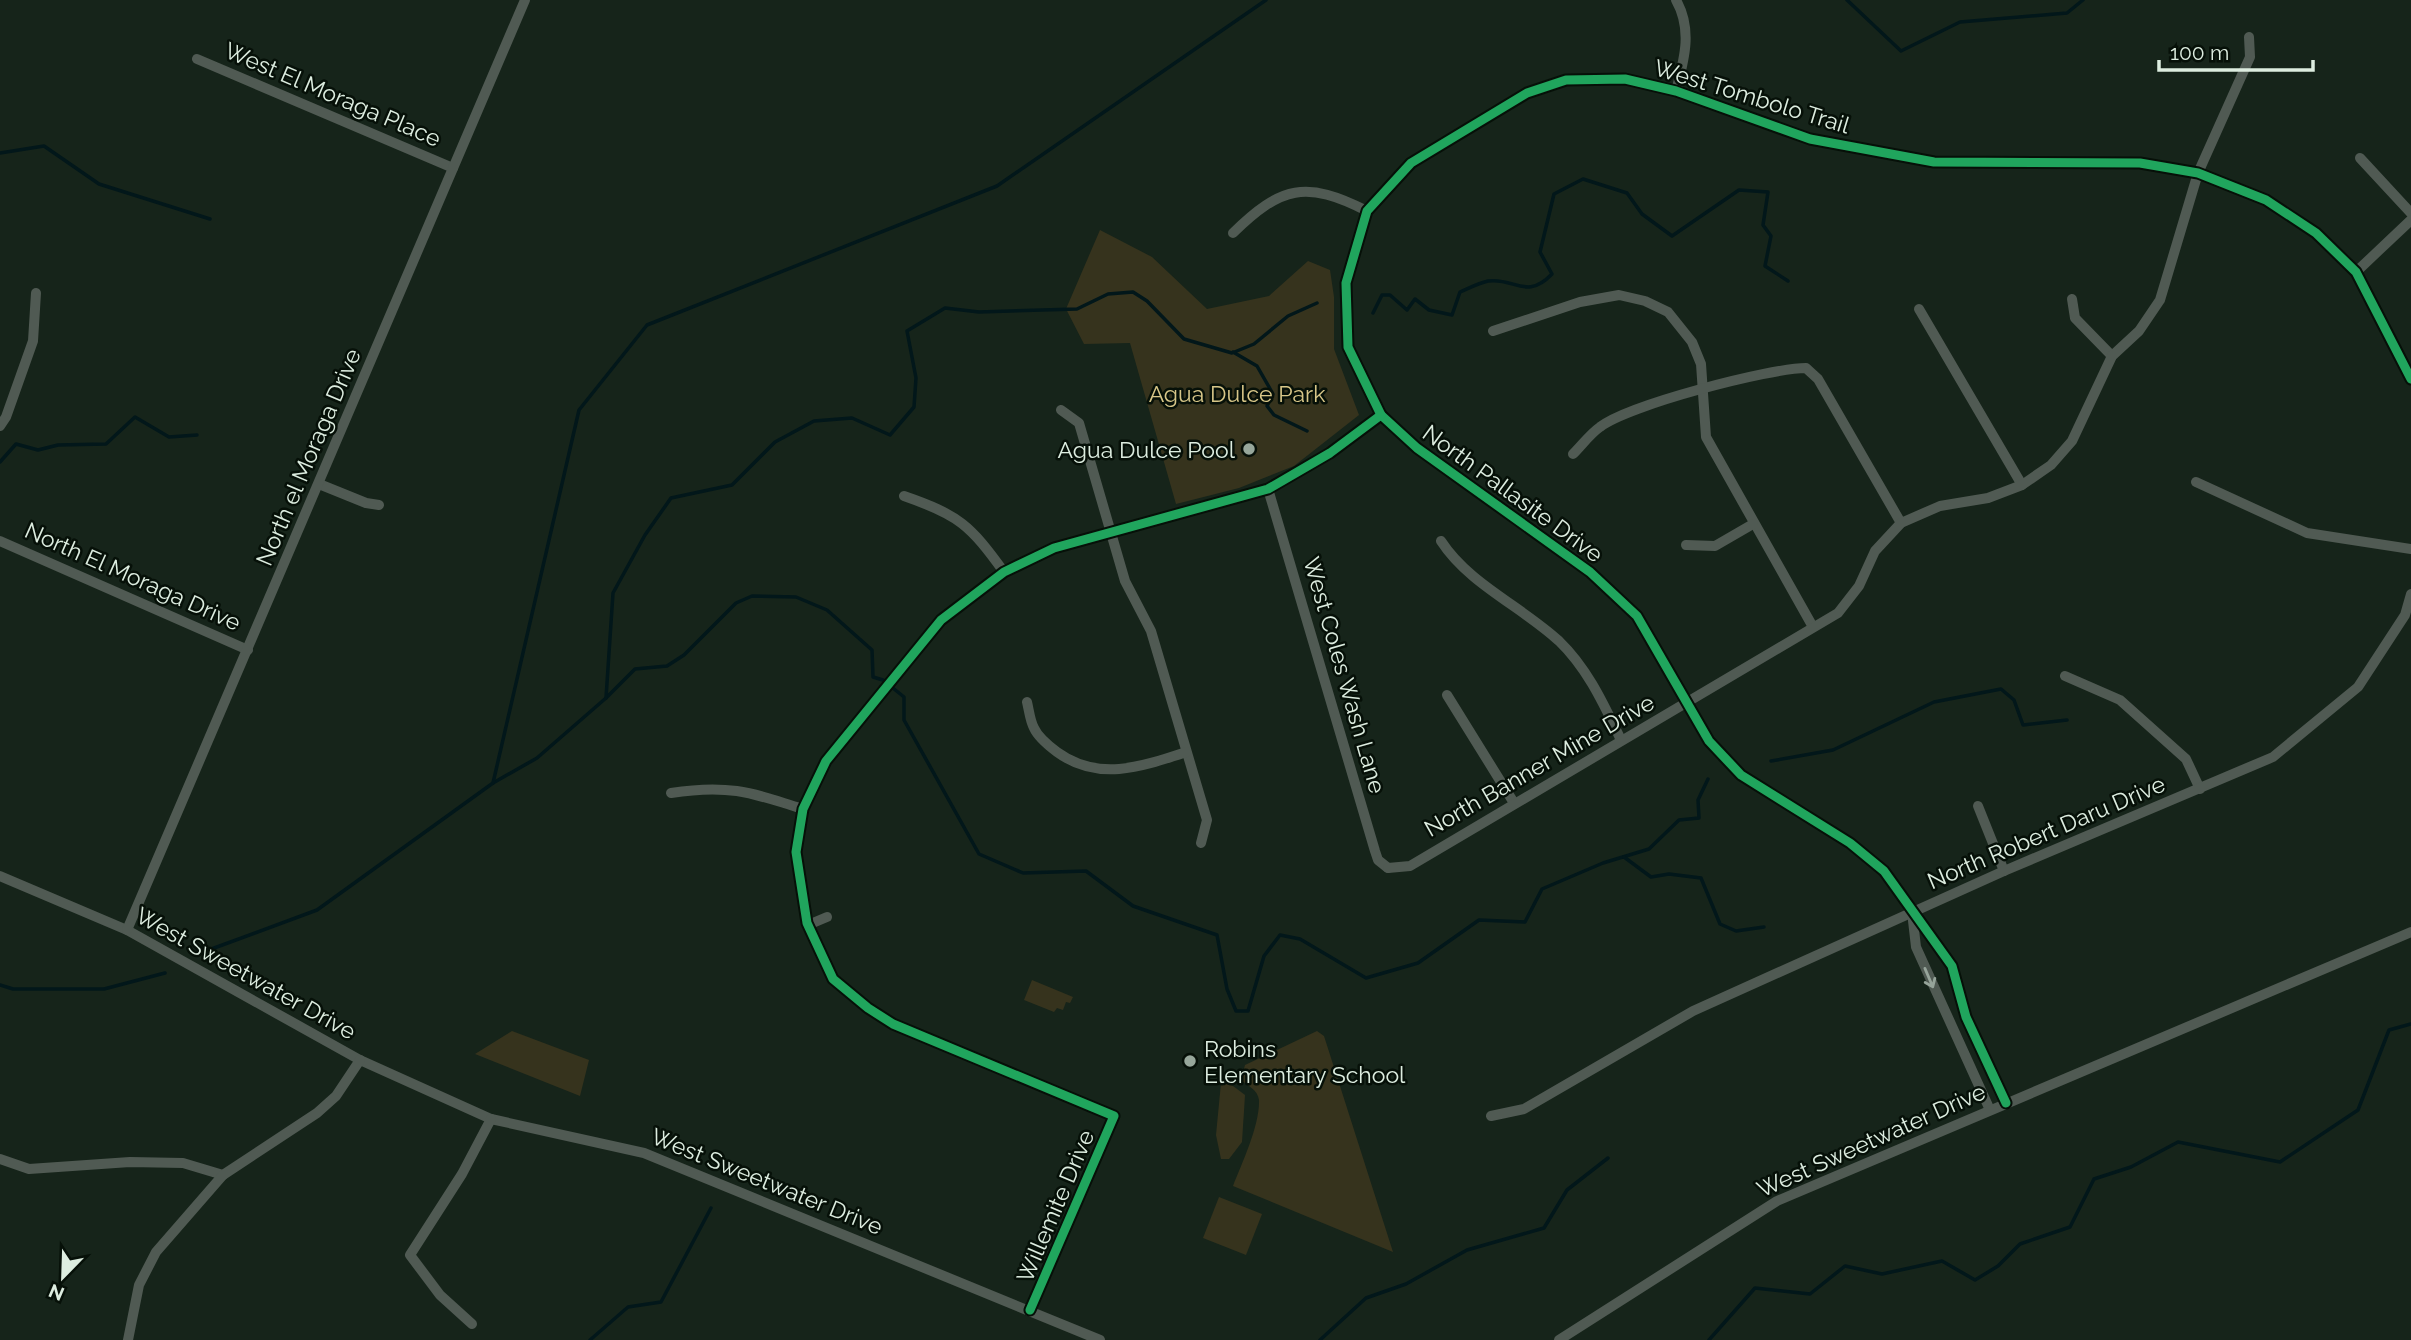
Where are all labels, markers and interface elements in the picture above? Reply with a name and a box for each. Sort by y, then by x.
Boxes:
scale bar [2159,28,2313,72]
street label: West El Moraga Place [221,36,445,152]
text: 100 m [2170,40,2229,65]
street label: West Tombolo Trail [1651,53,1854,139]
street label: North el Moraga Drive [250,345,366,569]
park label: Agua Dulce Park [1149,380,1325,407]
street label: North Pallasite Drive [1418,419,1608,567]
place label: Agua Dulce Pool [1058,436,1236,463]
marker: Agua Dulce Pool [1241,441,1257,457]
street label: North El Moraga Drive [21,516,245,636]
street label: West Coles Wash Lane [1298,554,1392,796]
street label: North Banner Mine Drive [1419,688,1659,842]
street label: North Robert Daru Drive [1923,770,2169,894]
street label: West Sweetwater Drive [131,901,361,1045]
one-way arrow [1923,966,1936,988]
place label: Robins Elementary School [1204,1035,1406,1088]
marker: Robins Elementary School [1182,1053,1198,1069]
street label: West Sweetwater Drive [1753,1077,1989,1203]
street label: West Sweetwater Drive [647,1122,887,1240]
street label: Willemite Drive [1011,1126,1099,1286]
north arrow [28,1242,98,1312]
text: N [45,1280,67,1306]

